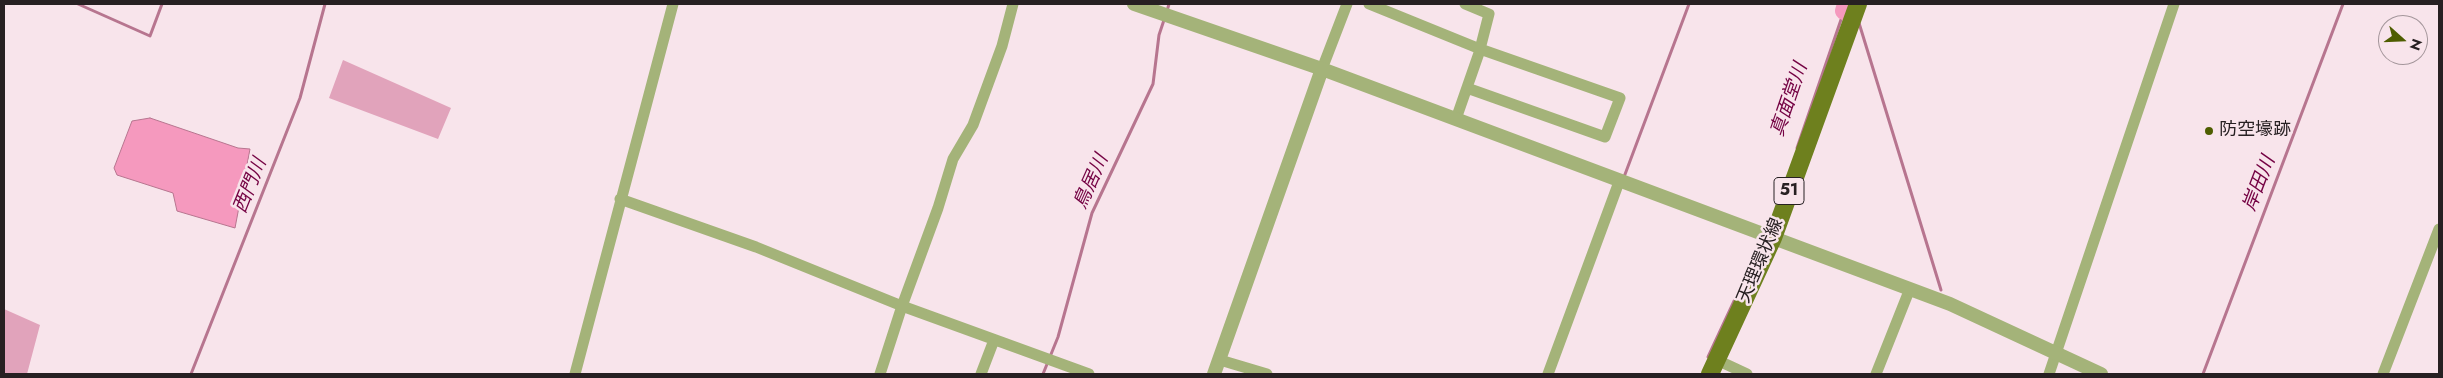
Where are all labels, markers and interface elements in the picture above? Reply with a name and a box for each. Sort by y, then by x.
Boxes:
north arrow [2378,15,2428,65]
text: N [2405,36,2427,53]
water label: 真面堂川 [1767,60,1813,140]
place label: 防空壕跡 [2219,120,2291,142]
marker: 防空壕跡 [2203,125,2215,137]
water label: 鳥居川 [1070,151,1114,213]
water label: 岸田川 [2239,153,2281,215]
water label: 西門川 [230,155,272,217]
road number: 51 [1774,178,1804,205]
street label: 天理環状線 [1733,215,1789,307]

